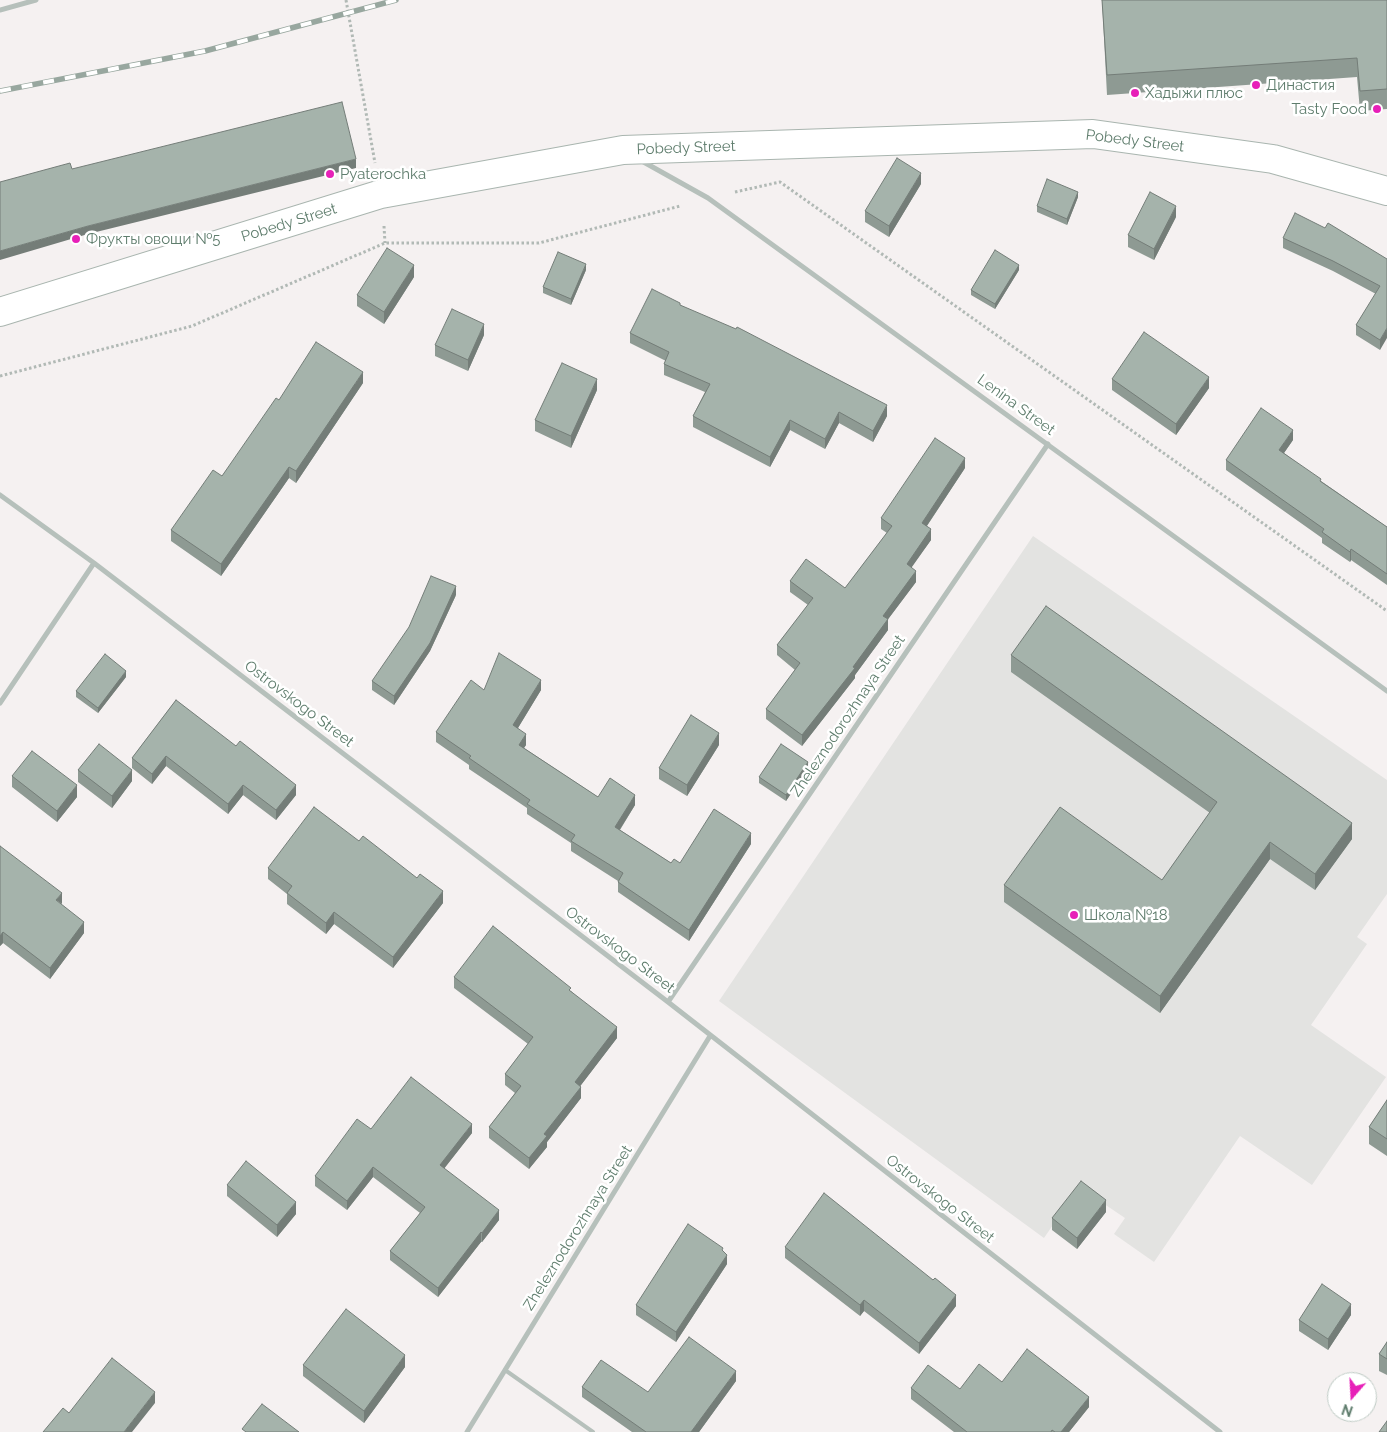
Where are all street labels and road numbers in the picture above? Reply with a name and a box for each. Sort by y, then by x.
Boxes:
street label: Pobedy Street [1085,126,1185,156]
street label: Pobedy Street [636,137,736,159]
street label: Pobedy Street [239,200,339,246]
street label: Lenina Street [974,371,1058,439]
street label: Zheleznodorozhnaya Street [787,632,909,800]
street label: Ostrovskogo Street [241,657,357,751]
street label: Ostrovskogo Street [562,903,678,997]
street label: Zheleznodorozhnaya Street [520,1142,636,1314]
street label: Ostrovskogo Street [882,1151,998,1247]

